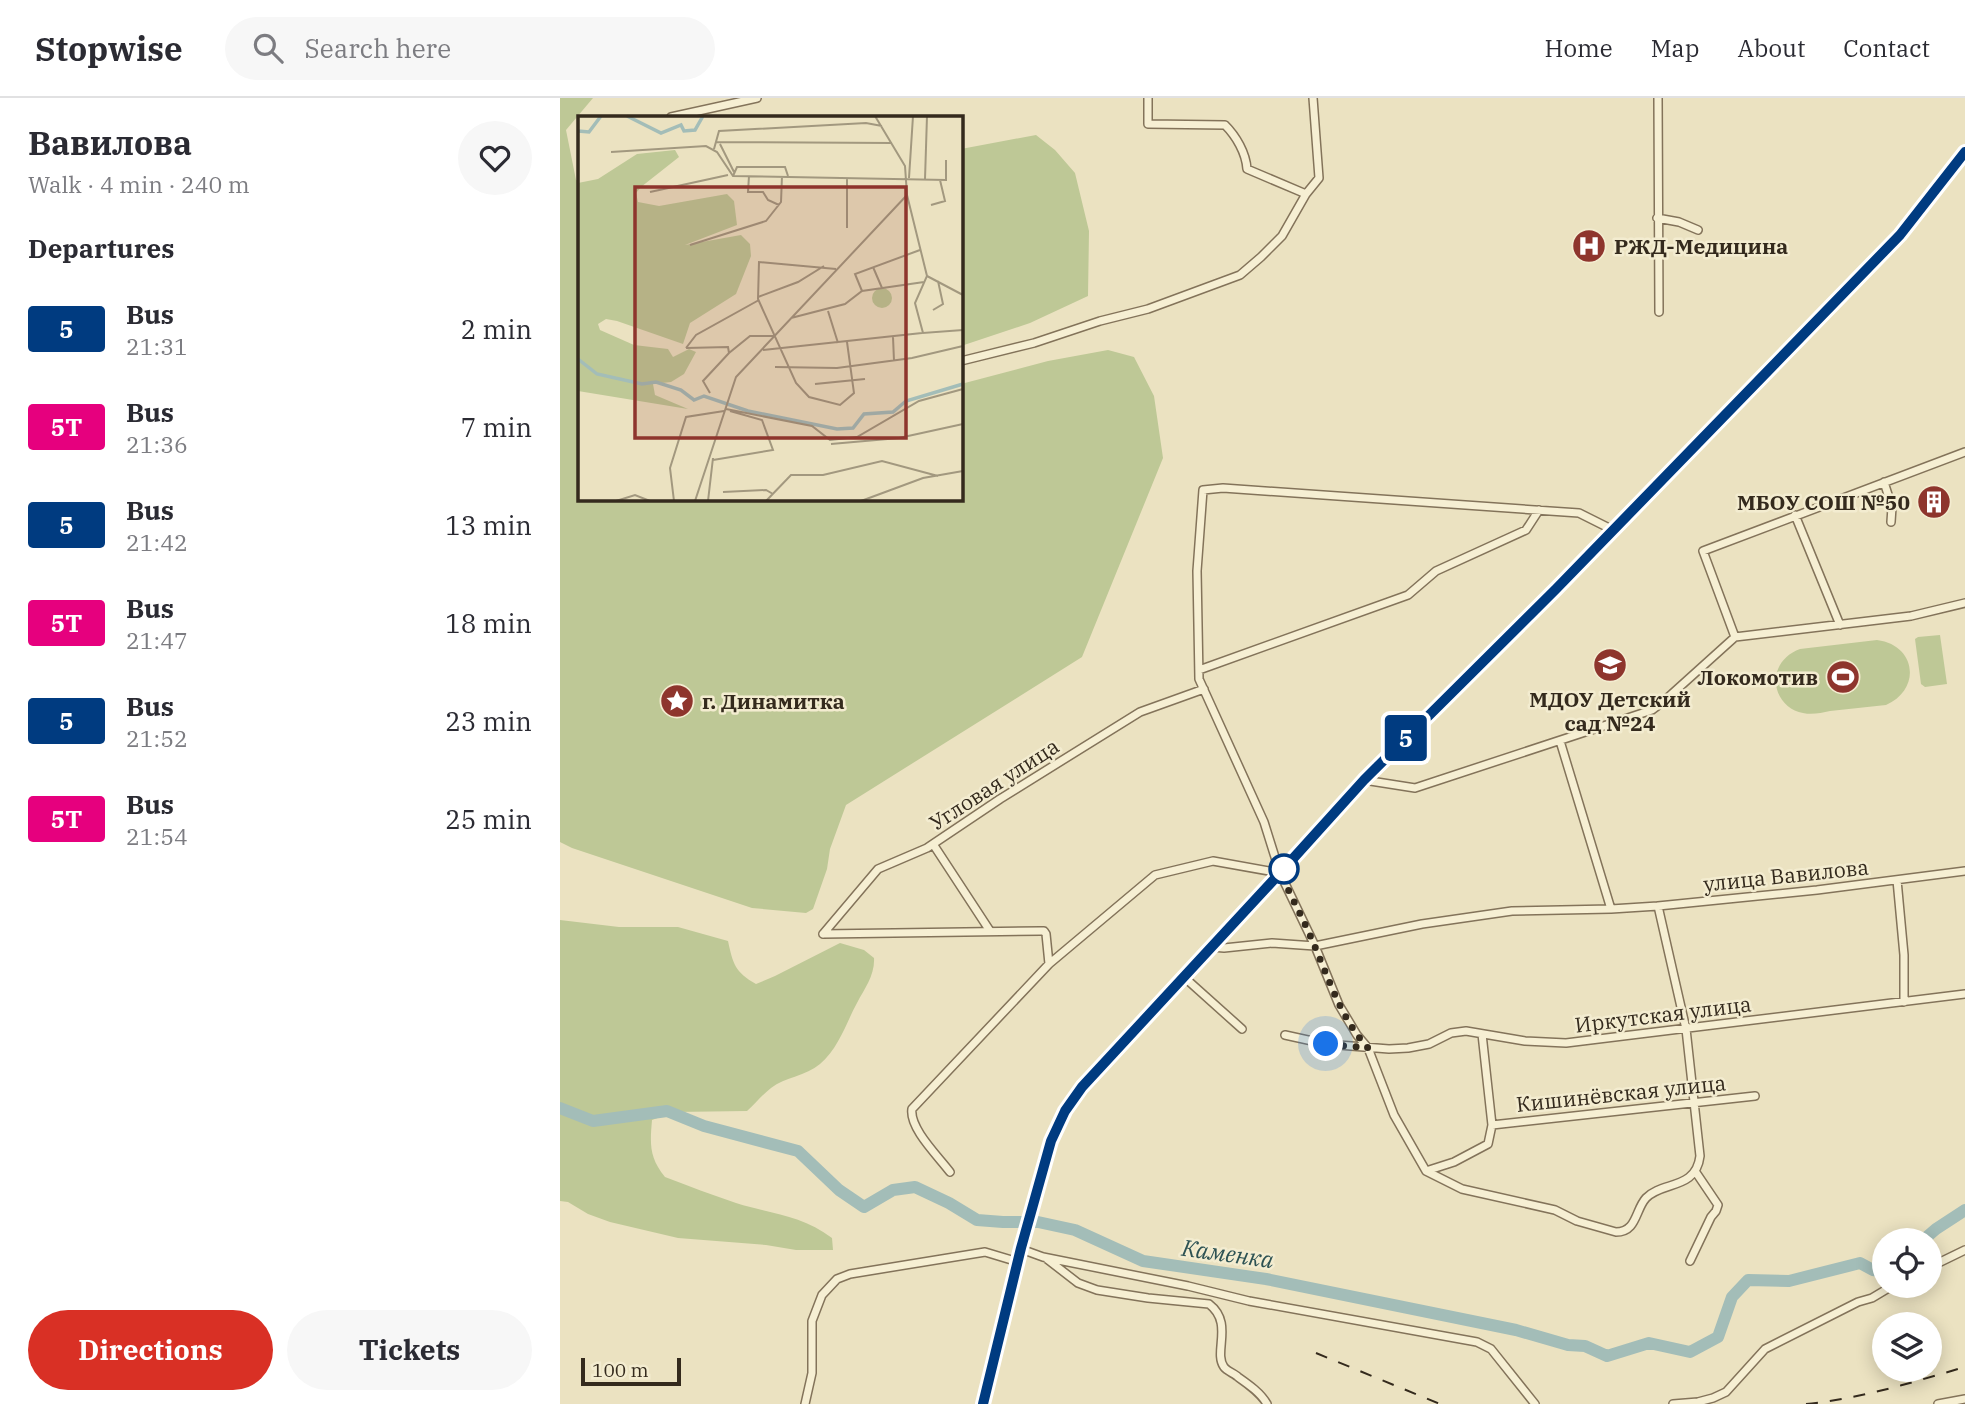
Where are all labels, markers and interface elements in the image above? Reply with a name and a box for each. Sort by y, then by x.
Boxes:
search box [225,17,715,80]
text: Stopwise [35,27,183,70]
icon: search [249,29,287,67]
text: Search here [305,31,451,65]
text: Home [1545,32,1613,64]
text: Map [1651,32,1699,64]
text: About [1737,32,1805,64]
text: Contact [1843,32,1930,64]
inset map [578,116,962,500]
text: Вавилова [28,121,192,164]
button: heart [458,121,532,195]
text: Walk · 4 min · 240 m [28,169,250,199]
hospital icon: РЖД-Медицина [1570,227,1608,265]
text: Departures [28,231,174,265]
place label: РЖД-Медицина [1614,232,1788,260]
text: Bus [126,297,174,331]
text: 2 min [461,312,532,346]
text: 5 [59,313,74,345]
text: 21:31 [126,331,188,361]
text: Bus [126,395,174,429]
text: 7 min [461,410,532,444]
text: 5Т [51,411,82,443]
text: 21:36 [126,429,188,459]
building icon: МБОУ СОШ №50 [1915,483,1953,521]
place label: МБОУ СОШ №50 [1737,488,1910,516]
text: Bus [126,493,174,527]
text: 13 min [445,508,532,542]
text: 5 [59,509,74,541]
text: 21:42 [126,527,188,557]
text: Bus [126,591,174,625]
text: 18 min [445,606,532,640]
text: 5Т [51,607,82,639]
text: 21:47 [126,625,188,655]
school or university icon: МДОУ Детский сад №24 [1591,646,1629,684]
sports icon: Локомотив [1824,658,1862,696]
place label: Локомотив [1698,663,1818,691]
place icon: г. Динамитка [658,682,696,720]
place label: МДОУ Детский сад №24 [1529,685,1691,737]
place label: г. Динамитка [702,687,845,715]
text: Bus [126,689,174,723]
text: 23 min [445,704,532,738]
text: 5 [59,705,74,737]
line badge: 5 [1383,715,1429,761]
text: 5 [1399,722,1413,754]
text: 21:52 [126,723,188,753]
street label: Угловая улица [924,732,1064,836]
text: Bus [126,787,174,821]
text: 25 min [445,802,532,836]
text: 5Т [51,803,82,835]
text: 21:54 [126,821,188,851]
street label: улица Вавилова [1702,852,1870,898]
unlabelled marker [1269,854,1299,884]
street label: Иркутская улица [1573,989,1753,1039]
your location [1308,1026,1343,1061]
street label: Кишинёвская улица [1515,1068,1727,1118]
map controls [1872,1228,1942,1382]
button: locate [1872,1228,1942,1298]
water label: Каменка [1179,1232,1276,1274]
button: Directions [28,1310,273,1390]
button: Tickets [287,1310,532,1390]
button: layers [1872,1312,1942,1382]
scale bar [581,1355,681,1387]
text: 100 m [592,1358,649,1382]

